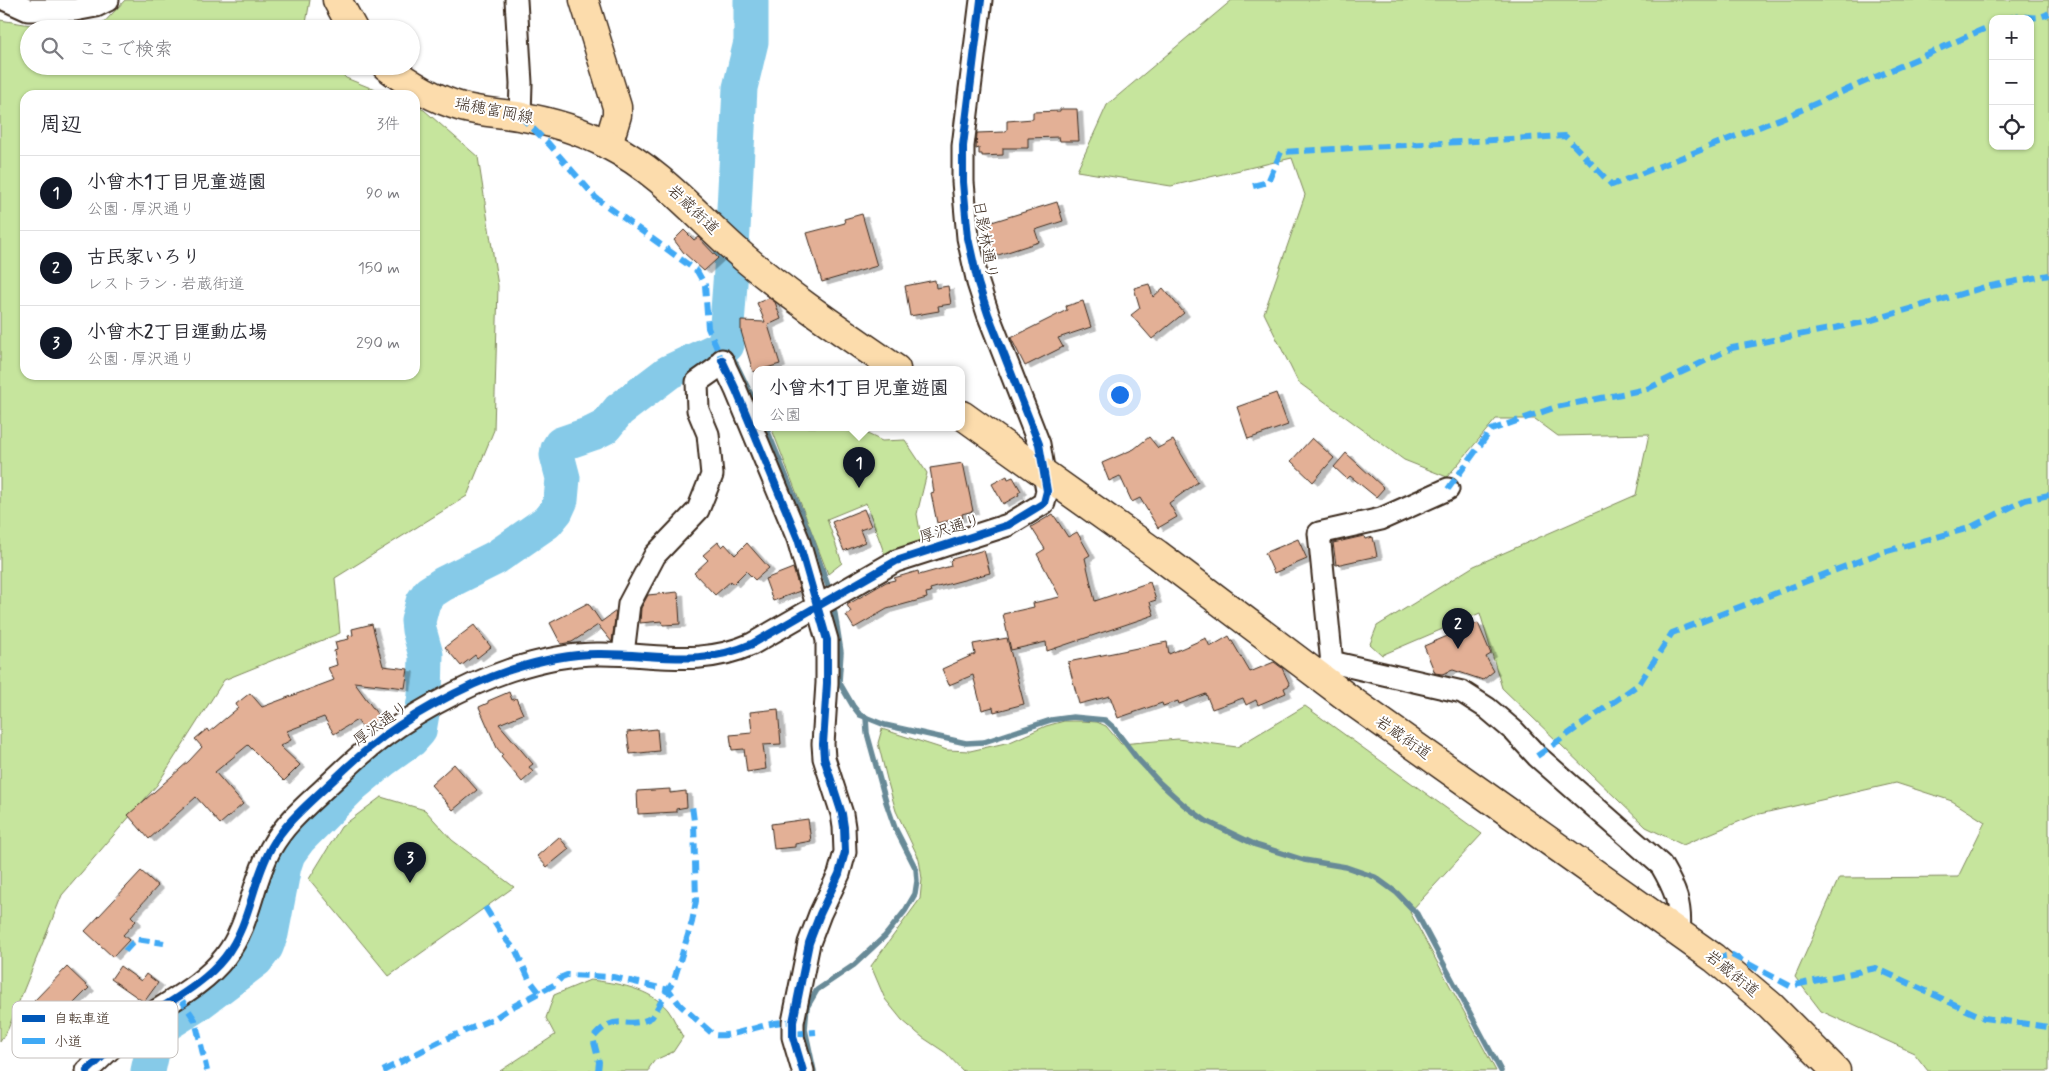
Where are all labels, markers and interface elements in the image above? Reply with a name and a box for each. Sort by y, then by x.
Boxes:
map controls [1989,15,2034,150]
button: + [1989,15,2034,60]
search box [20,20,420,75]
icon: search [38,34,66,62]
text: ここで検索 [78,37,173,62]
button: − [1989,60,2034,105]
street label: 瑞穂富岡線 [453,93,535,129]
button: locate [1989,105,2034,150]
text: 周辺 [40,111,82,139]
text: 3件 [377,114,400,135]
text: 小曾木1丁目児童遊園 [87,170,267,195]
street label: 岩蔵街道 [663,180,723,240]
text: 1 [52,183,60,204]
text: 90 m [366,183,400,204]
text: 公園 · 厚沢通り [87,199,195,220]
street label: 日影林通り [968,199,1002,281]
text: 古民家いろり [87,245,201,270]
text: 2 [52,258,60,279]
text: 150 m [358,258,400,279]
text: レストラン · 岩蔵街道 [87,274,245,295]
text: 小曾木2丁目運動広場 [87,320,267,345]
text: 3 [52,333,60,354]
text: 290 m [356,333,400,354]
text: 公園 · 厚沢通り [87,349,195,370]
popup [753,366,965,431]
text: 小曾木1丁目児童遊園 [769,376,949,401]
your location [1107,382,1133,408]
text: 公園 [769,405,801,426]
pin: 1 [843,447,875,488]
street label: 厚沢通り [916,510,984,548]
pin: 2 [1442,608,1474,649]
street label: 厚沢通り [349,697,413,751]
street label: 岩蔵街道 [1371,711,1435,765]
pin: 3 [394,842,426,883]
street label: 岩蔵街道 [1701,946,1763,1002]
legend [12,1001,178,1058]
text: 自転車道 [54,1010,110,1028]
text: 小道 [54,1033,82,1051]

